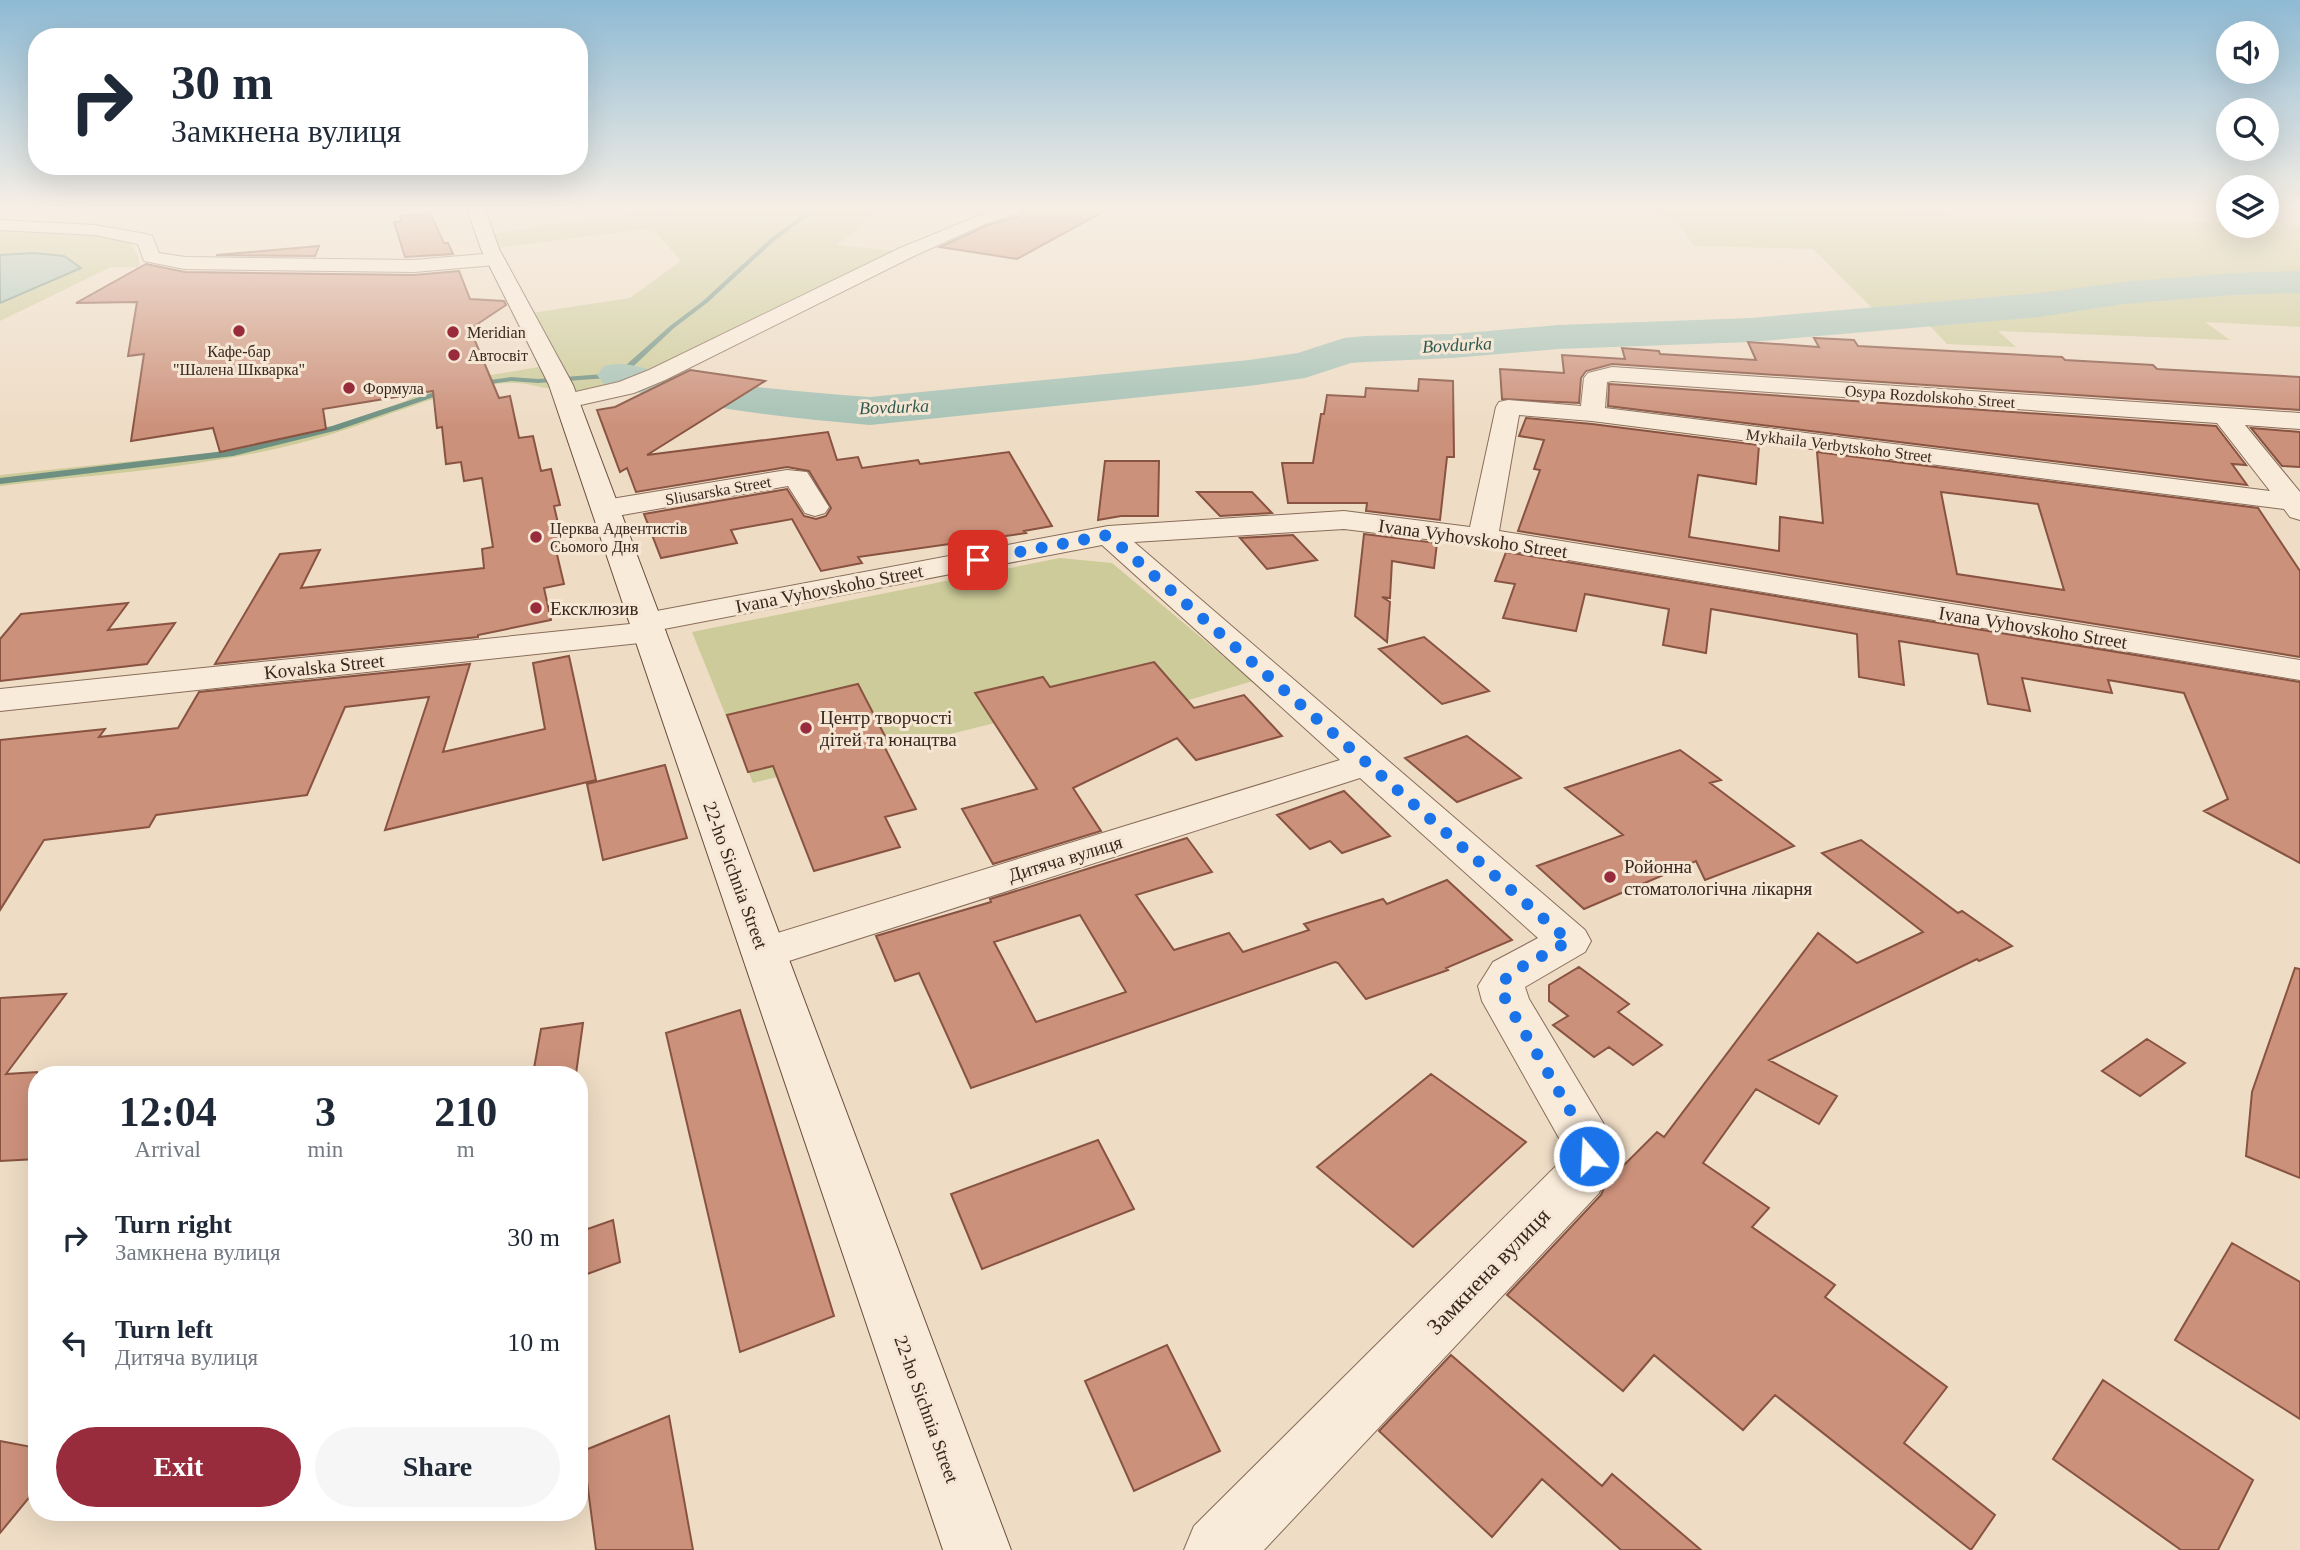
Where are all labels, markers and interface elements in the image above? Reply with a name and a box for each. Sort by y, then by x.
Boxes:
map controls [2216,21,2279,238]
button: sound [2216,21,2279,84]
text: 30 m [171,55,273,110]
icon: right [56,56,147,147]
button: search [2216,98,2279,161]
text: Замкнена вулиця [171,113,401,149]
button: layers [2216,175,2279,238]
marker: Кафе-бар "Шалена Шкварка" [231,323,247,339]
marker: Meridian [445,324,461,340]
place label: Meridian [467,324,526,341]
water label: Bovdurka [1422,333,1492,357]
place label: Кафе-бар "Шалена Шкварка" [173,343,305,379]
marker: Автосвіт [446,347,462,363]
place label: Автосвіт [468,347,528,364]
marker: Формула [341,380,357,396]
place label: Формула [363,380,424,398]
street label: Osypa Rozdolskoho Street [1844,382,2016,412]
water label: Bovdurka [859,396,929,418]
street label: Mykhaila Verbytskoho Street [1745,426,1933,466]
street label: Sliusarska Street [664,473,773,508]
street label: Ivana Vyhovskoho Street [1377,515,1570,562]
place label: Церква Адвентистів Сьомого Дня [550,520,688,556]
marker: Церква Адвентистів Сьомого Дня [528,529,544,545]
pin [948,530,1008,590]
icon: arrive [959,541,997,579]
street label: Ivana Vyhovskoho Street [733,560,925,617]
place label: Ексклюзив [550,598,638,619]
marker: Ексклюзив [528,600,544,616]
street label: Ivana Vyhovskoho Street [1937,602,2129,653]
street label: Kovalska Street [263,650,386,683]
place label: Центр творчості дітей та юнацтва [820,707,957,750]
marker: Центр творчості дітей та юнацтва [798,720,814,736]
street label: 22-ho Sichnia Street [699,799,772,952]
street label: Дитяча вулиця [1006,831,1125,886]
place label: Ройонна стоматологічна лікарня [1624,856,1813,899]
marker: Ройонна стоматологічна лікарня [1602,869,1618,885]
text: 12:04 [119,1089,217,1135]
text: 3 [315,1089,336,1135]
text: 210 [434,1089,497,1135]
position arrow [1552,1119,1626,1193]
text: Arrival [135,1137,201,1162]
text: min [308,1137,343,1162]
text: m [457,1137,475,1162]
street label: Замкнена вулиця [1422,1203,1555,1340]
text: Turn right [115,1210,232,1239]
icon: right [56,1219,94,1257]
text: 30 m [507,1223,560,1252]
text: Замкнена вулиця [115,1240,280,1265]
text: Turn left [115,1315,213,1344]
icon: left [56,1324,94,1362]
text: 10 m [507,1328,560,1357]
street label: 22-ho Sichnia Street [890,1333,963,1486]
text: Дитяча вулиця [115,1345,258,1370]
button: Exit [56,1427,301,1507]
button: Share [315,1427,560,1507]

